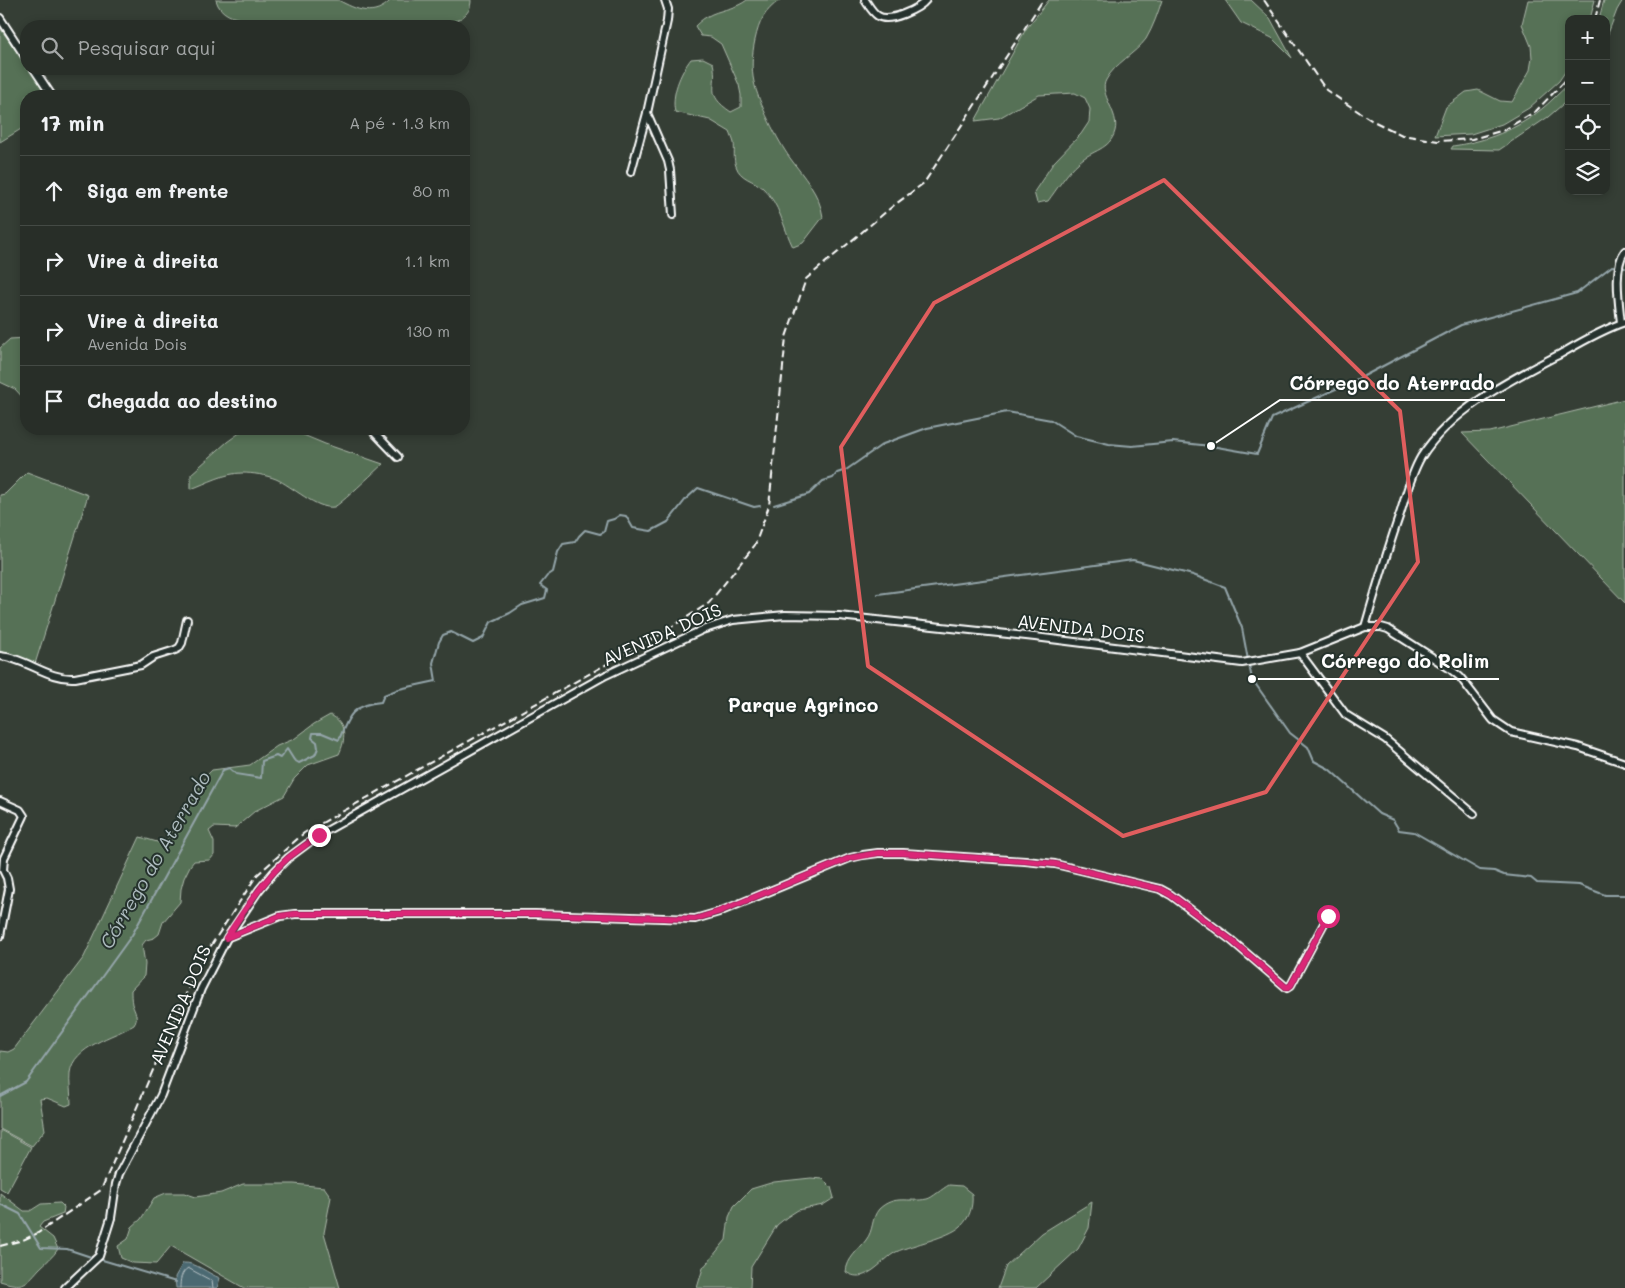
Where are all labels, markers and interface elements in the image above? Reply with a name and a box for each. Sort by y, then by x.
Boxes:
map controls [1565,15,1610,195]
button: + [1565,15,1610,60]
search box [20,20,470,75]
icon: search [38,34,66,62]
text: Pesquisar aqui [78,35,216,60]
button: − [1565,60,1610,105]
button: locate [1565,105,1610,150]
text: 17 min [40,109,104,136]
text: A pé · 1.3 km [349,112,450,133]
button: layers [1565,150,1610,195]
icon: ahead [40,177,68,205]
text: Siga em frente [87,178,228,203]
text: 80 m [413,180,450,201]
icon: right [40,247,68,275]
text: Vire à direita [87,248,219,273]
text: 1.1 km [405,250,450,271]
text: Vire à direita [87,308,219,333]
icon: right [40,317,68,345]
text: 130 m [406,320,450,341]
text: Avenida Dois [87,333,187,354]
callout: Córrego do Aterrado [1280,366,1505,400]
text: Córrego do Aterrado [1290,370,1494,395]
icon: arrive [40,387,68,415]
text: Chegada ao destino [87,388,277,413]
street label: AVENIDA DOIS [598,597,725,671]
street label: AVENIDA DOIS [1016,608,1146,648]
callout: Córrego do Rolim [1311,645,1499,679]
text: Córrego do Rolim [1321,648,1489,673]
district label: Parque Agrinco [728,692,878,717]
water label: Córrego do Aterrado [94,766,216,953]
route end [308,824,331,847]
route start [1317,905,1340,928]
street label: AVENIDA DOIS [144,941,216,1068]

